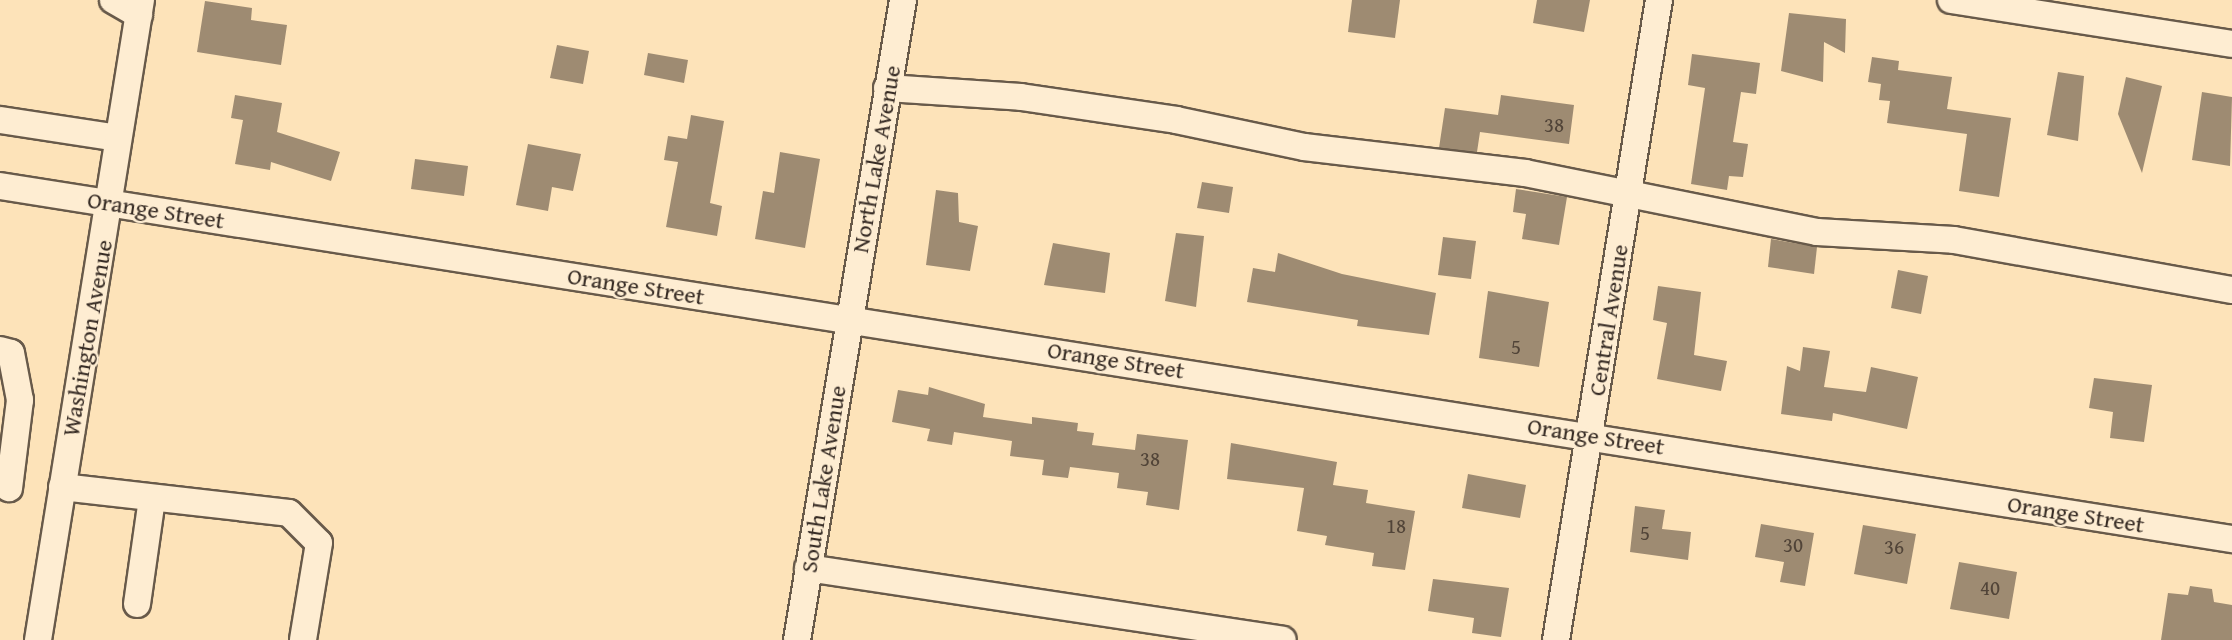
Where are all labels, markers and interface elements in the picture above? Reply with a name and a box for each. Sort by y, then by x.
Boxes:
street label: North Lake Avenue [845,63,907,255]
house number: 38 [1544,112,1564,138]
street label: Orange Street [85,185,227,235]
street label: Washington Avenue [56,237,118,439]
street label: Central Avenue [1582,242,1634,398]
street label: Orange Street [565,261,707,311]
house number: 5 [1511,334,1521,360]
street label: Orange Street [1045,335,1187,385]
street label: South Lake Avenue [794,383,852,575]
street label: Orange Street [1525,411,1667,461]
house number: 38 [1140,446,1160,472]
street label: Orange Street [2005,489,2147,539]
house number: 18 [1386,513,1406,539]
house number: 5 [1640,520,1650,546]
house number: 30 [1783,532,1803,558]
house number: 36 [1884,534,1904,560]
house number: 40 [1980,575,2000,601]

